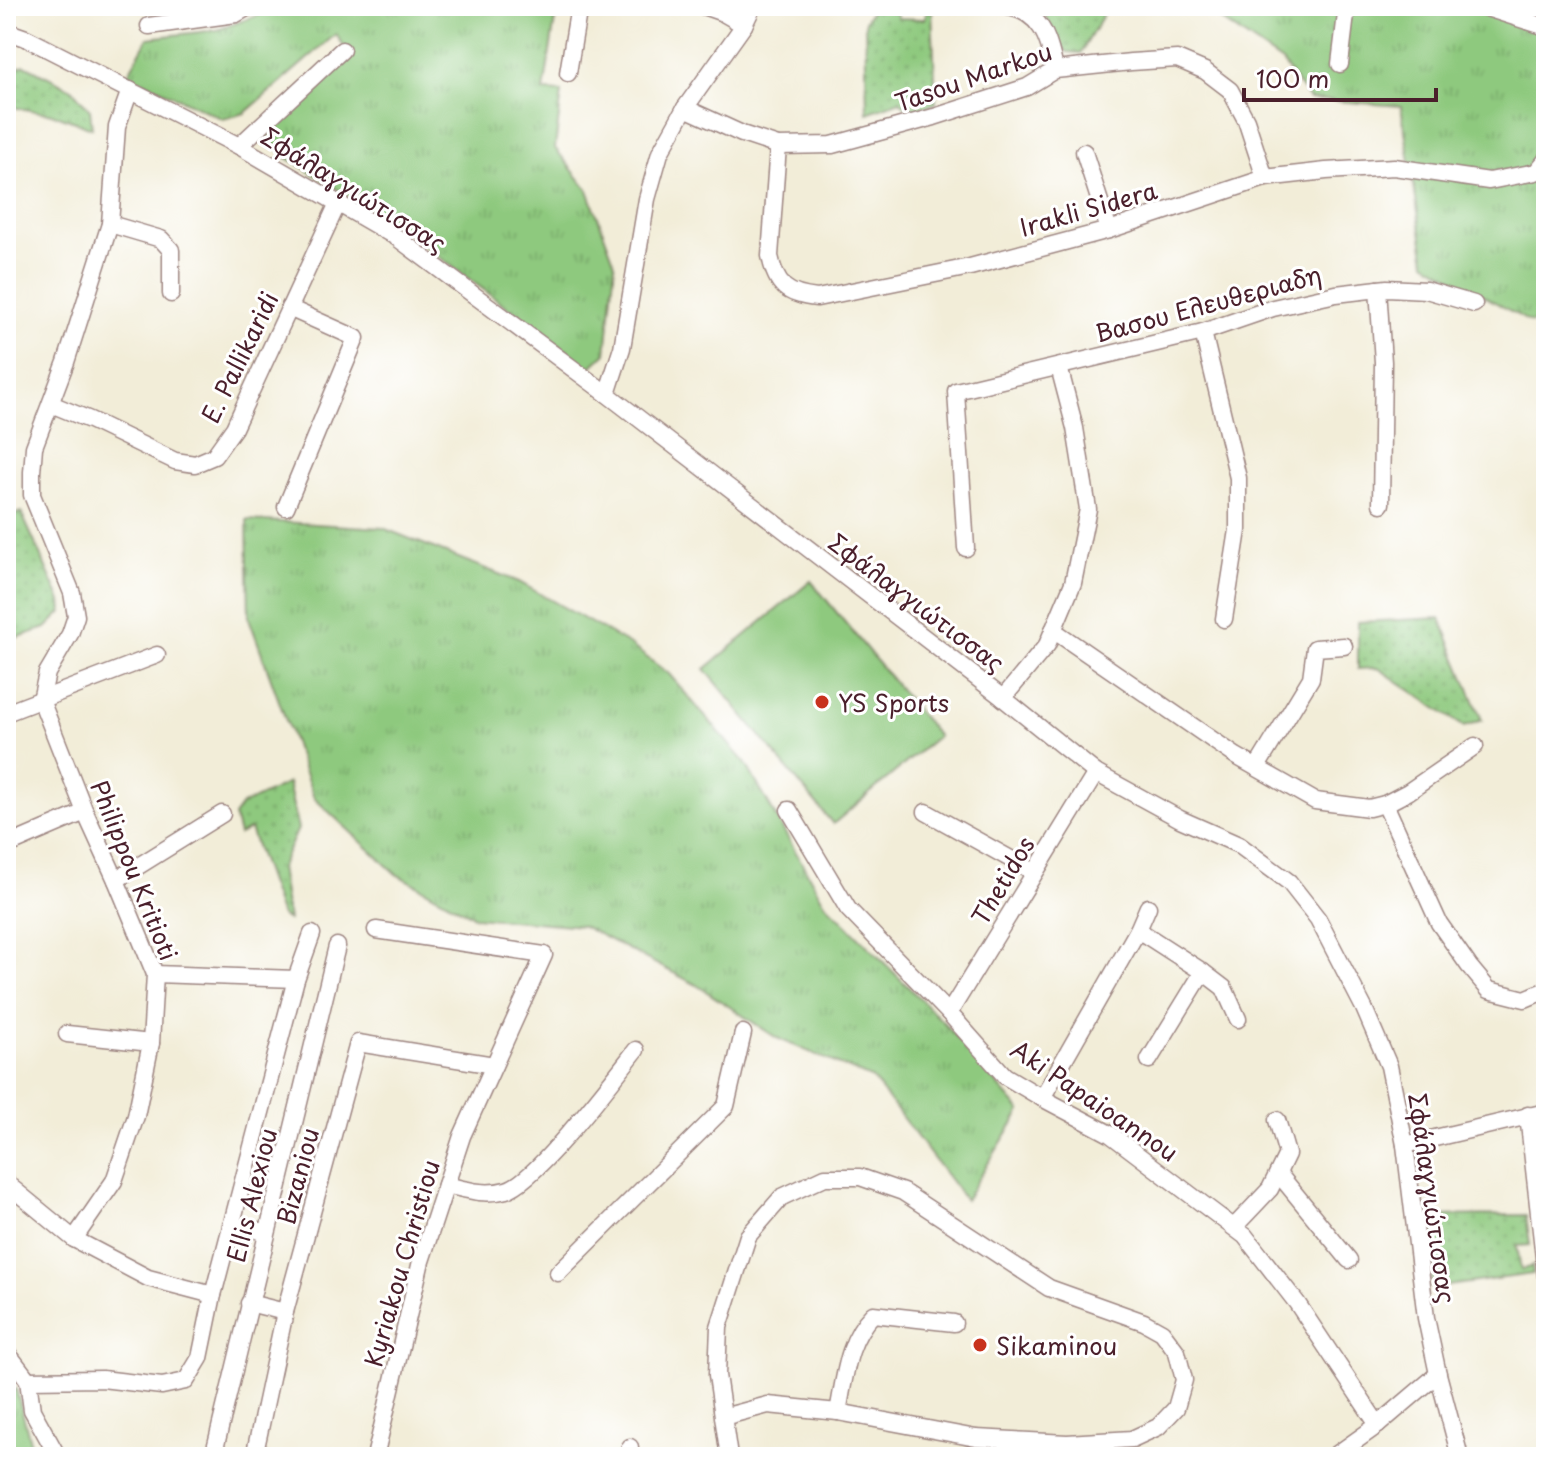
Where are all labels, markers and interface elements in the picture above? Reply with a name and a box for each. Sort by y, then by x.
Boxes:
street label: Tasou Markou [890,32,1056,120]
scale bar [1244,52,1436,102]
text: 100 m [1256,60,1329,96]
street label: Σφάλαγγιώτισσας [255,118,453,260]
street label: Irakli Sidera [1015,171,1161,245]
street label: Βασου Ελευθεριαδη [1091,255,1325,351]
street label: E. Pallikaridi [192,285,286,429]
street label: Σφάλαγγιώτισσας [822,524,1012,680]
place label: YS Sports [838,684,949,720]
marker: YS Sports [813,693,831,711]
street label: Philippou Kritioti [82,774,188,966]
street label: Thetidos [961,829,1043,931]
street label: Aki Papaioannou [1004,1031,1186,1169]
street label: Σφάλαγγιώτισσας [1400,1091,1466,1305]
street label: Ellis Alexiou [217,1124,285,1266]
street label: Bizaniou [267,1124,327,1228]
street label: Kyriakou Christiou [354,1155,448,1371]
place label: Sikaminou [996,1327,1117,1363]
marker: Sikaminou [971,1336,989,1354]

